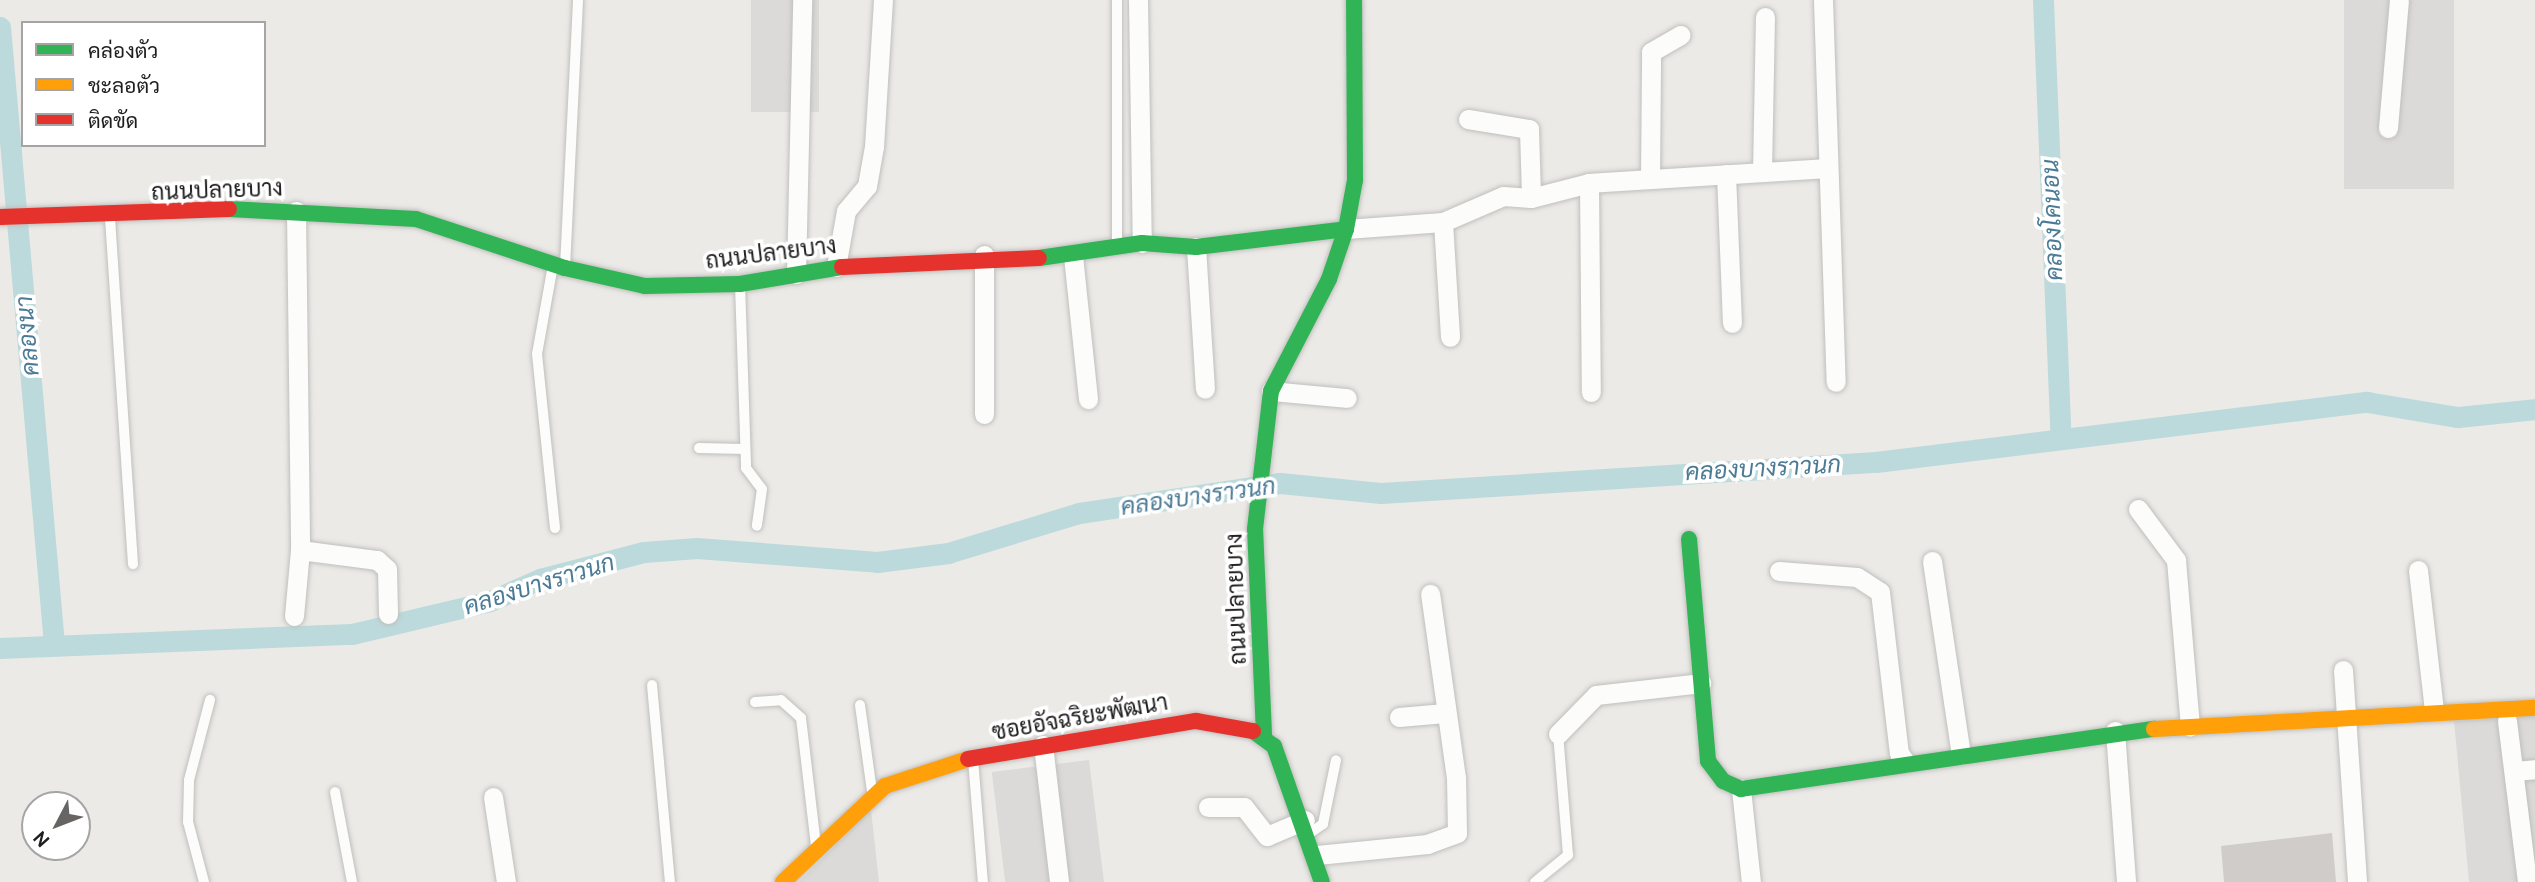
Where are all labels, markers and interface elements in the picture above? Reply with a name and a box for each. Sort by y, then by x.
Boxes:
legend [21,21,266,147]
text: คล่องตัว [88,38,158,63]
text: ชะลอตัว [88,73,160,98]
text: ติดขัด [88,108,138,133]
water label: คลองโคนอน [2035,159,2069,281]
street label: ถนนปลายบาง [151,174,283,206]
street label: ถนนปลายบาง [704,231,838,275]
water label: คลองนา [9,295,45,377]
water label: คลองบางราวนก [1684,450,1842,486]
water label: คลองบางราวนก [1119,471,1277,521]
street label: ถนนปลายบาง [1220,533,1252,665]
water label: คลองบางราวนก [460,547,618,621]
street label: ซอยอัจฉริยะพัฒนา [990,688,1170,746]
north arrow [21,791,91,861]
text: N [28,826,55,852]

